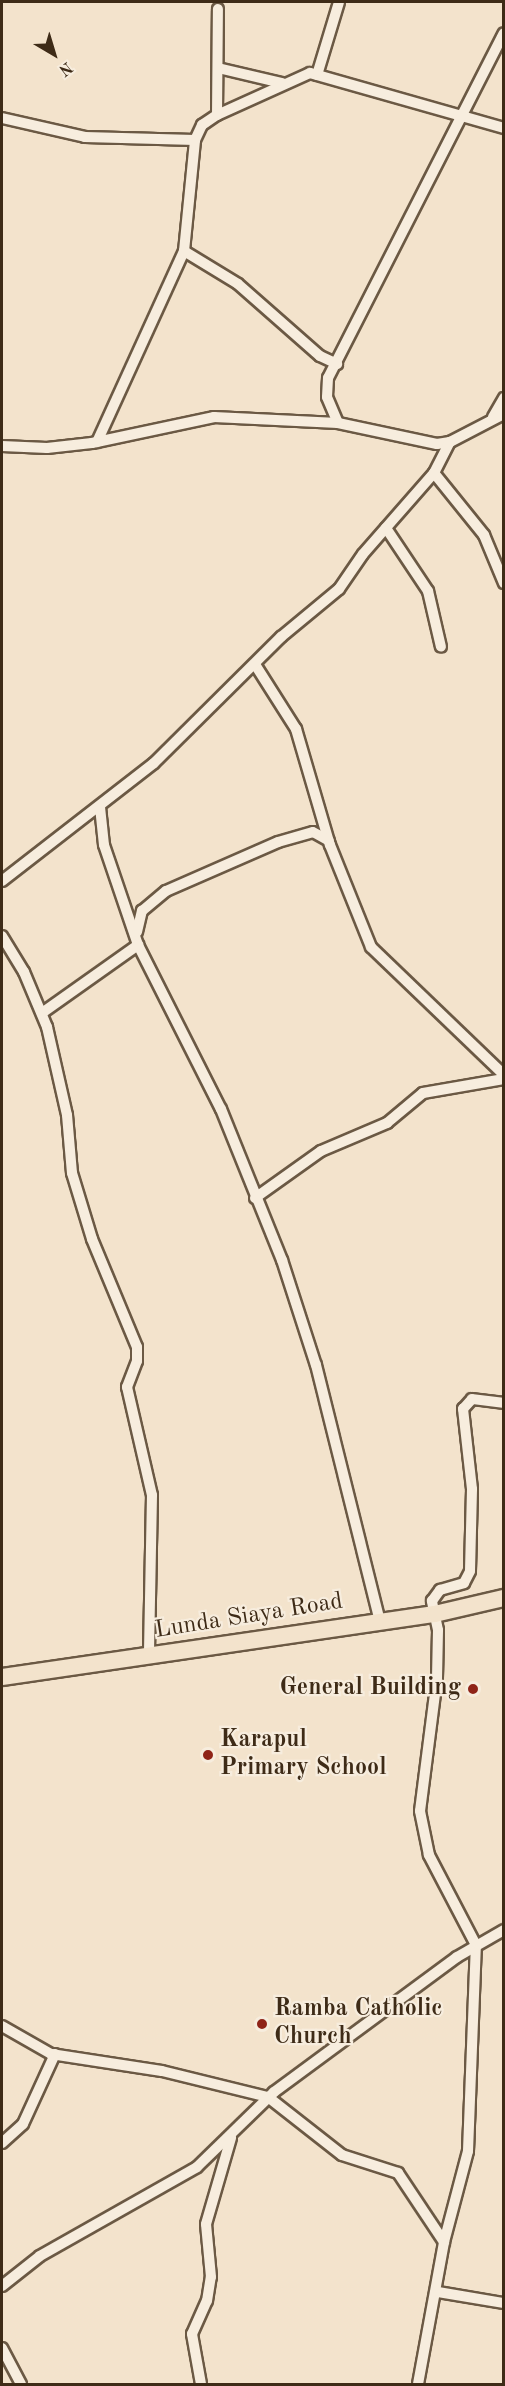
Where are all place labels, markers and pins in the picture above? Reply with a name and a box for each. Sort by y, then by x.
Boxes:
place label: General Building [280,1675,461,1703]
marker: General Building [466,1682,480,1696]
place label: Karapul Primary School [220,1727,387,1783]
marker: Karapul Primary School [201,1748,215,1762]
place label: Ramba Catholic Church [274,1996,443,2052]
marker: Ramba Catholic Church [255,2017,269,2031]

